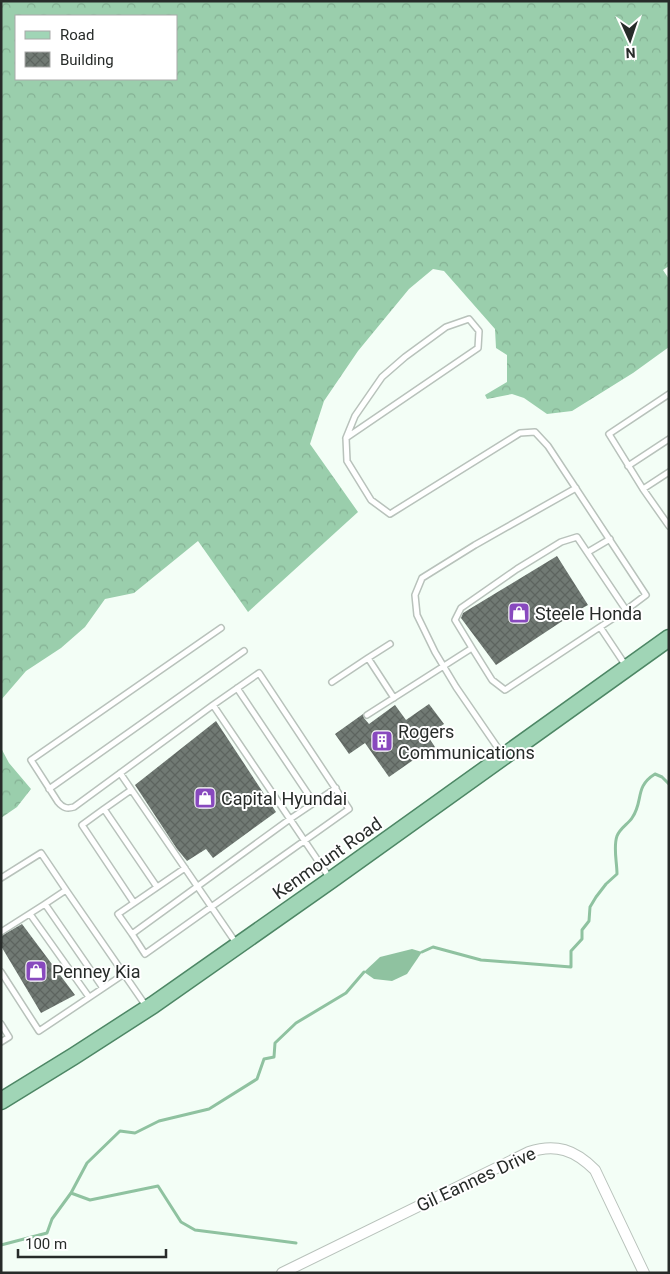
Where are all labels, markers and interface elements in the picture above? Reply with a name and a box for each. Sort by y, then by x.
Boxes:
legend [15,15,178,80]
north arrow [605,15,655,65]
text: Road [60,26,94,44]
text: N [625,45,636,61]
text: Building [60,51,114,69]
shop icon: Steele Honda [507,601,531,625]
place label: Steele Honda [535,603,642,624]
place label: Rogers Communications [398,721,535,763]
building icon: Rogers Communications [370,729,394,753]
shop icon: Capital Hyundai [193,786,217,810]
place label: Capital Hyundai [221,788,347,809]
street label: Kenmount Road [269,813,385,903]
shop icon: Penney Kia [24,959,48,983]
place label: Penney Kia [52,961,141,982]
street label: Gil Eannes Drive [413,1142,539,1216]
scale bar [18,1226,165,1258]
text: 100 m [25,1235,67,1253]

